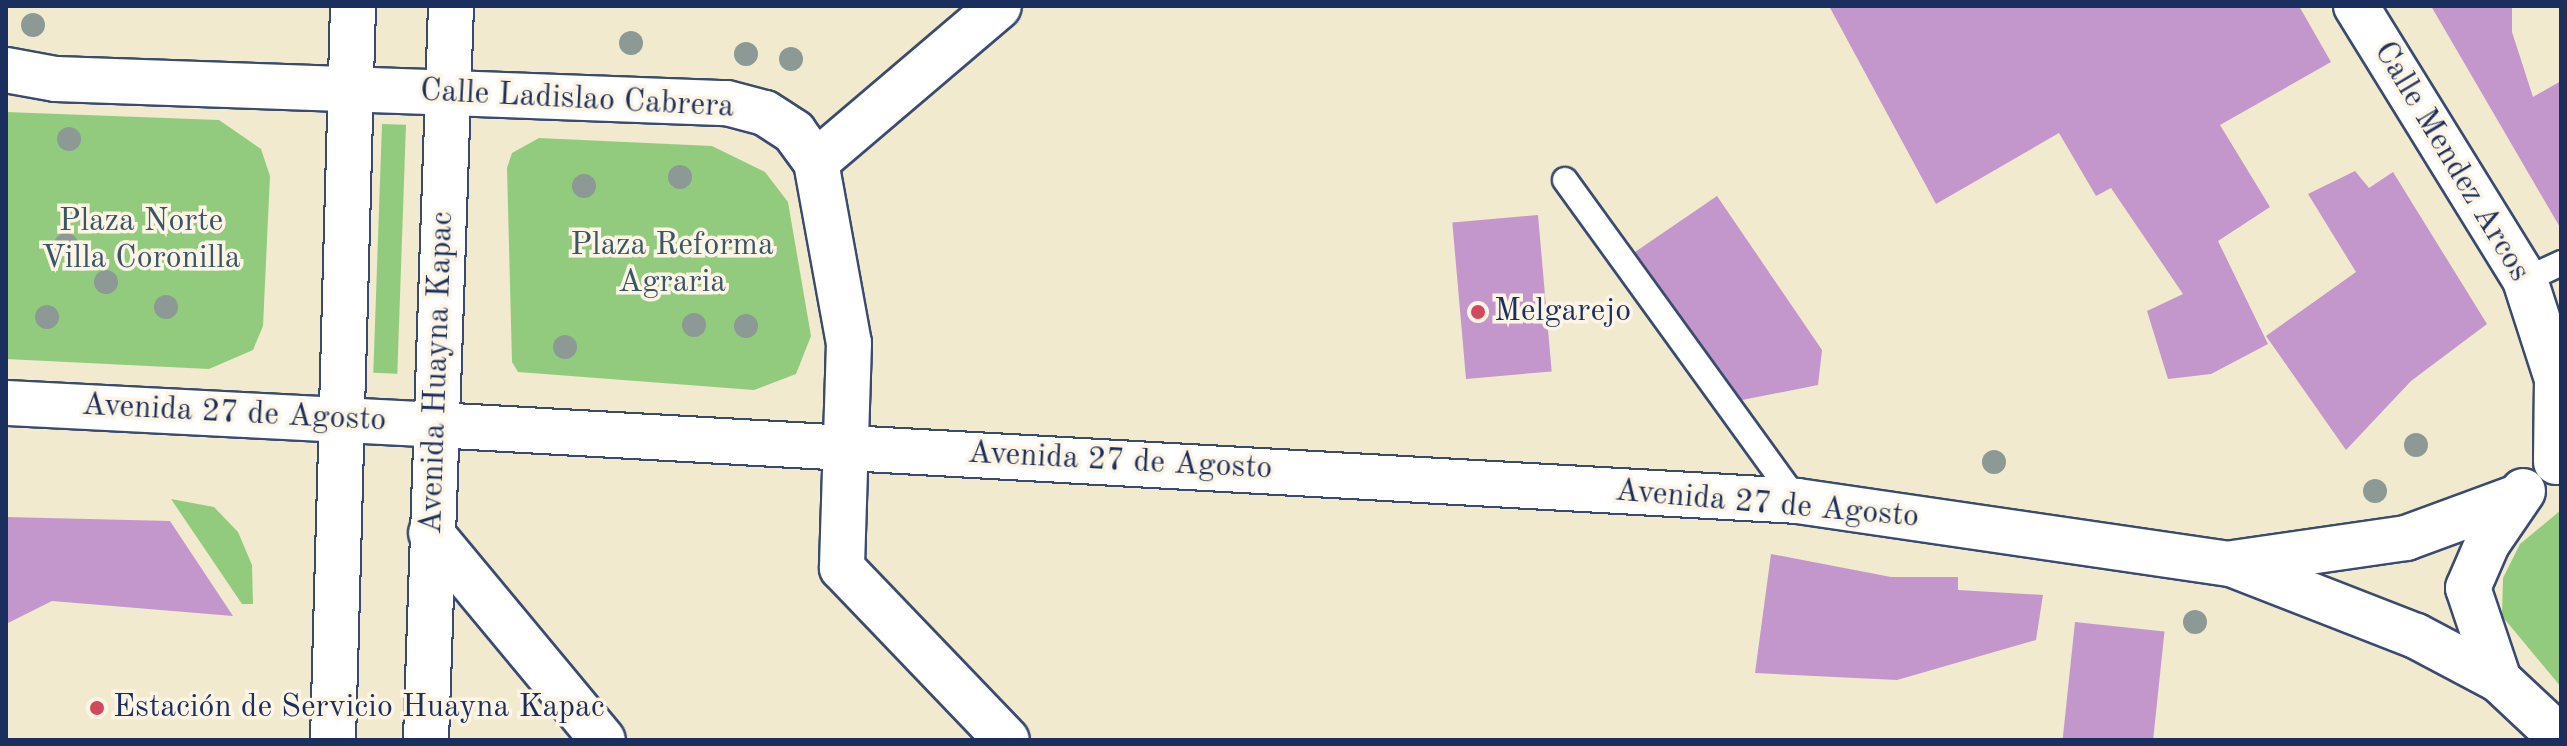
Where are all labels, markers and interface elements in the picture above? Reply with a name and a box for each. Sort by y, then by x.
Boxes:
street label: Calle Mendez Arcos [2364,35,2538,289]
street label: Calle Ladislao Cabrera [419,73,735,127]
park label: Plaza Norte Villa Coronilla [41,204,241,279]
street label: Avenida Huayna Kapac [413,211,463,535]
park label: Plaza Reforma Agraria [570,228,774,303]
place label: Melgarejo [1494,293,1631,331]
marker: Melgarejo [1469,303,1487,321]
street label: Avenida 27 de Agosto [81,387,387,441]
street label: Avenida 27 de Agosto [967,435,1273,489]
street label: Avenida 27 de Agosto [1613,473,1921,537]
place label: Estación de Servicio Huayna Kapac [113,689,605,727]
marker: Estación de Servicio Huayna Kapac [88,699,106,717]

